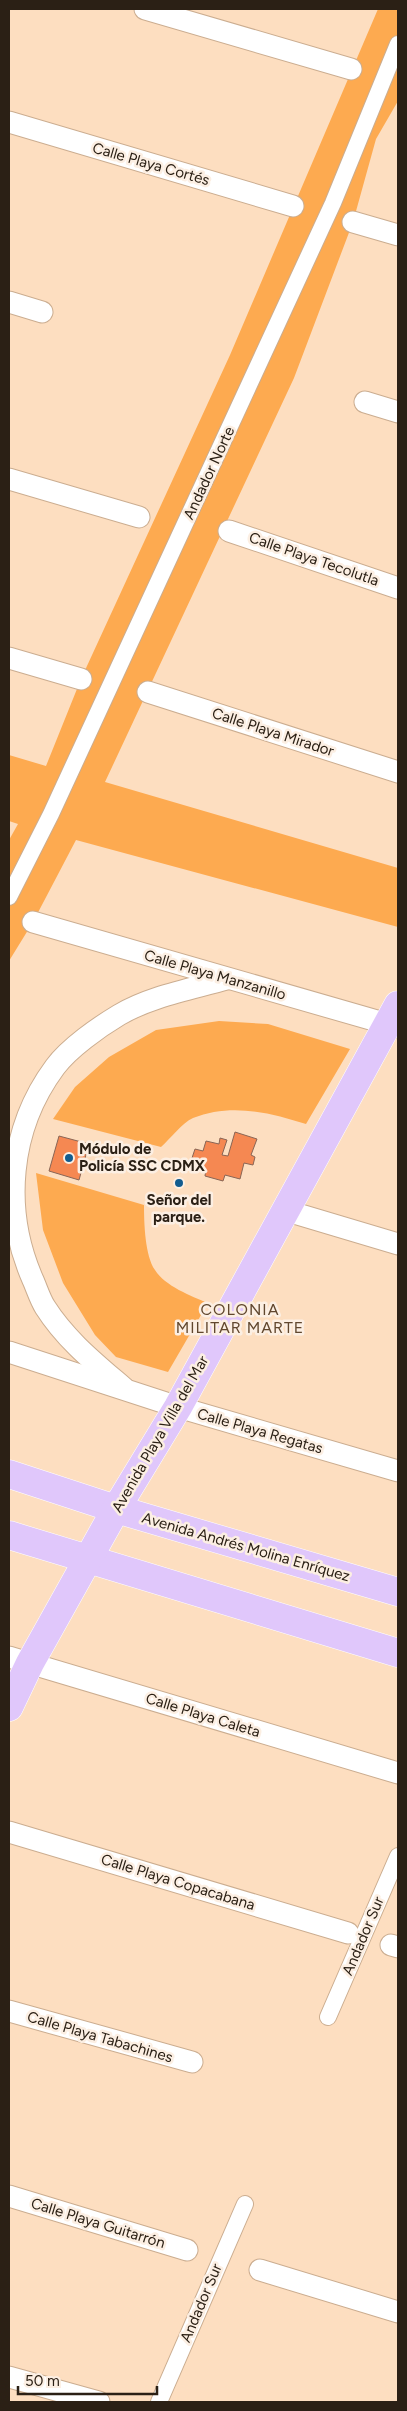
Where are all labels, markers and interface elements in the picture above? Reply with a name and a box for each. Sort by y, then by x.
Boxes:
street label: Calle Playa Cortés [90,139,212,189]
street label: Andador Norte [180,424,238,522]
street label: Calle Playa Tecolutla [247,528,381,590]
street label: Calle Playa Mirador [210,704,336,760]
street label: Calle Playa Manzanillo [142,946,288,1004]
place label: Módulo de Policía SSC CDMX [79,1140,206,1175]
marker: Módulo de Policía SSC CDMX [63,1152,75,1164]
marker: Señor del parque. [173,1177,185,1189]
place label: Señor del parque. [147,1191,211,1226]
district label: COLONIA MILITAR MARTE [176,1300,304,1337]
street label: Avenida Playa Villa del Mar [108,1353,212,1515]
street label: Calle Playa Regatas [195,1404,325,1458]
street label: Avenida Andrés Molina Enríquez [140,1509,352,1585]
street label: Calle Playa Caleta [144,1689,262,1741]
street label: Calle Playa Copacabana [99,1850,257,1914]
street label: Andador Sur [338,1894,388,1978]
street label: Calle Playa Tabachines [25,2008,175,2066]
street label: Calle Playa Guitarrón [29,2194,167,2252]
street label: Andador Sur [176,2261,226,2345]
scale bar [18,2364,156,2396]
text: 50 m [25,2372,60,2390]

